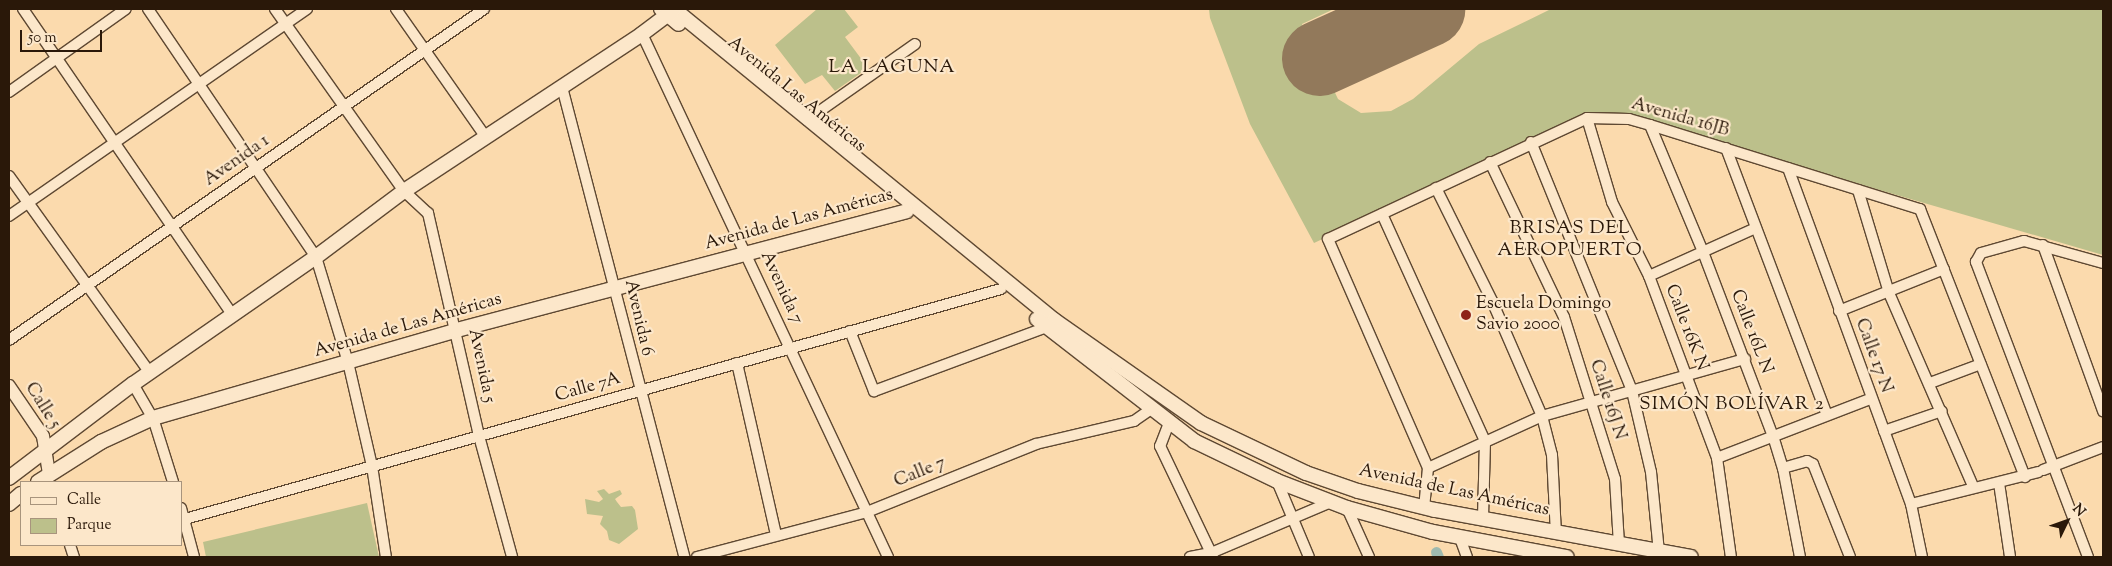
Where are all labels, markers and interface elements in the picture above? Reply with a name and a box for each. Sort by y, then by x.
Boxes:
scale bar [22,20,105,52]
text: 50 m [28,28,57,49]
street label: Avenida Las Américas [722,33,870,157]
district label: LA LAGUNA [827,57,957,79]
street label: Avenida 16JB [1629,94,1731,142]
street label: Avenida 1 [200,131,274,191]
street label: Avenida de Las Américas [702,184,896,256]
district label: BRISAS DEL AEROPUERTO [1496,218,1644,262]
street label: Avenida 7 [755,248,807,328]
street label: Avenida 6 [619,278,657,358]
street label: Calle 16K N [1660,282,1712,374]
street label: Calle 16L N [1725,287,1777,377]
street label: Avenida de Las Américas [312,289,504,363]
place label: Escuela Domingo Savio 2000 [1476,294,1611,336]
marker: Escuela Domingo Savio 2000 [1460,309,1472,321]
street label: Calle 17 N [1850,316,1896,396]
street label: Avenida 5 [463,327,499,405]
street label: Calle 16J N [1584,357,1630,443]
street label: Calle 7A [553,368,623,408]
street label: Calle 5 [19,379,65,433]
district label: SIMÓN BOLÍVAR 2 [1637,394,1827,416]
street label: Calle 7 [891,453,949,493]
street label: Avenida de Las Américas [1357,460,1551,522]
legend [20,481,182,546]
text: Calle [67,490,101,511]
north arrow [2042,496,2092,546]
text: N [2067,500,2089,522]
text: Parque [67,515,111,536]

